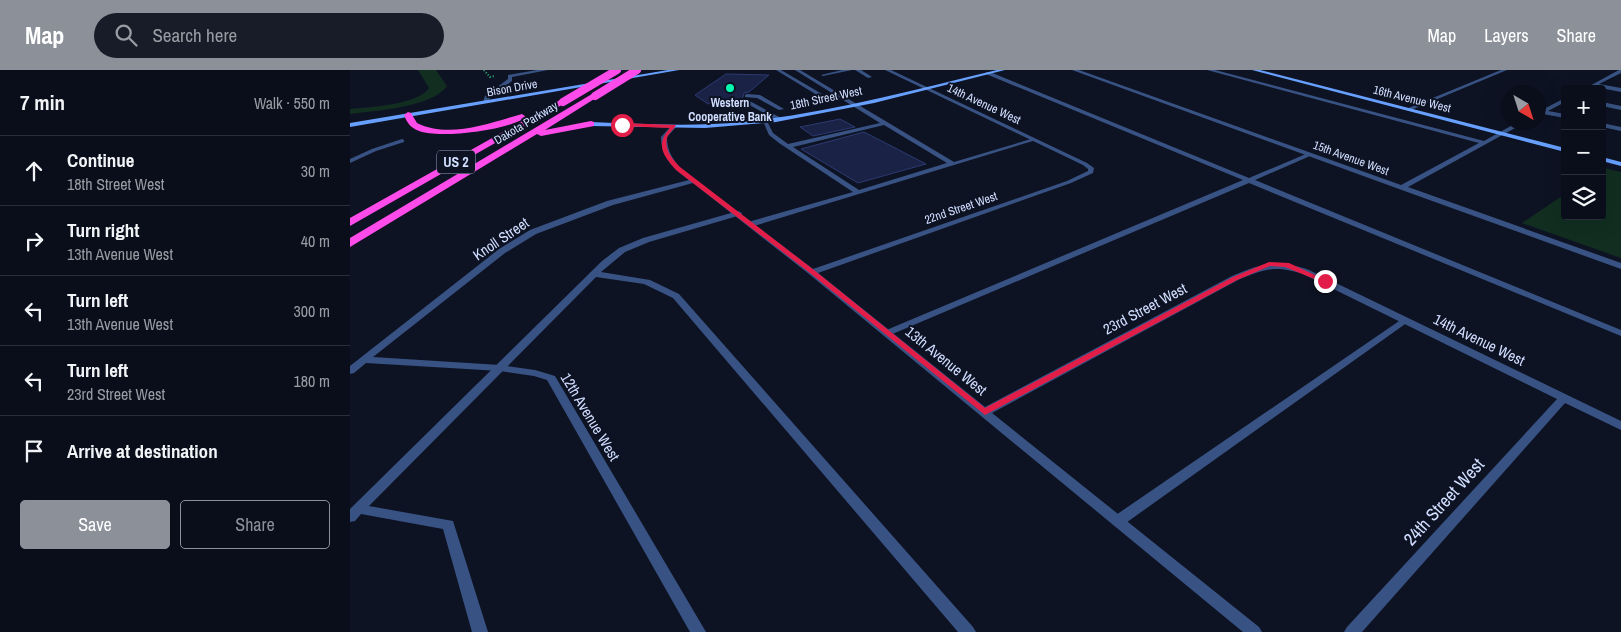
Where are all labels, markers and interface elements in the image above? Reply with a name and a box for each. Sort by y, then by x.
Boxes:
search box [94,13,444,58]
text: Map [25,19,64,51]
icon: search [112,21,140,49]
text: Search here [152,22,237,48]
text: Map [1428,23,1456,48]
text: Layers [1484,23,1529,48]
text: Share [1557,23,1596,48]
street label: Bison Drive [485,76,539,100]
street label: 14th Avenue West [945,80,1024,128]
marker: Western Cooperative Bank [724,82,736,94]
street label: 16th Avenue West [1371,82,1453,116]
street label: 18th Street West [789,83,864,113]
north arrow [1501,85,1546,130]
map controls [1561,85,1606,220]
button: + [1561,85,1606,130]
text: 7 min [20,88,65,117]
text: Walk · 550 m [254,92,330,114]
place label: Western Cooperative Bank [688,95,772,125]
street label: Dakota Parkway [491,98,561,148]
route start [611,114,634,137]
button: − [1561,130,1606,175]
street label: 15th Avenue West [1311,137,1391,179]
text: Continue [67,147,135,173]
road number: US 2 [437,150,475,174]
icon: ahead [20,157,48,185]
text: 30 m [301,160,330,182]
text: 18th Street West [67,173,165,195]
button: layers [1561,175,1606,220]
street label: 22nd Street West [923,188,1000,228]
street label: Knoll Street [468,212,533,265]
text: Turn right [67,217,139,243]
icon: right [20,227,48,255]
text: 40 m [301,230,330,252]
text: 13th Avenue West [67,243,173,265]
route end [1314,270,1337,293]
street label: 23rd Street West [1099,277,1191,339]
text: Turn left [67,287,128,313]
icon: left [20,297,48,325]
text: 300 m [294,300,330,322]
street label: 14th Avenue West [1430,308,1529,371]
text: 13th Avenue West [67,313,173,335]
street label: 13th Avenue West [901,321,992,400]
text: Turn left [67,357,128,383]
icon: left [20,367,48,395]
street label: 12th Avenue West [556,369,625,465]
text: 180 m [294,370,330,392]
text: 23rd Street West [67,383,165,405]
icon: arrive [20,437,48,465]
text: Arrive at destination [67,438,218,464]
street label: 24th Street West [1398,453,1490,551]
button: Save [20,500,170,549]
button: Share [180,500,330,549]

